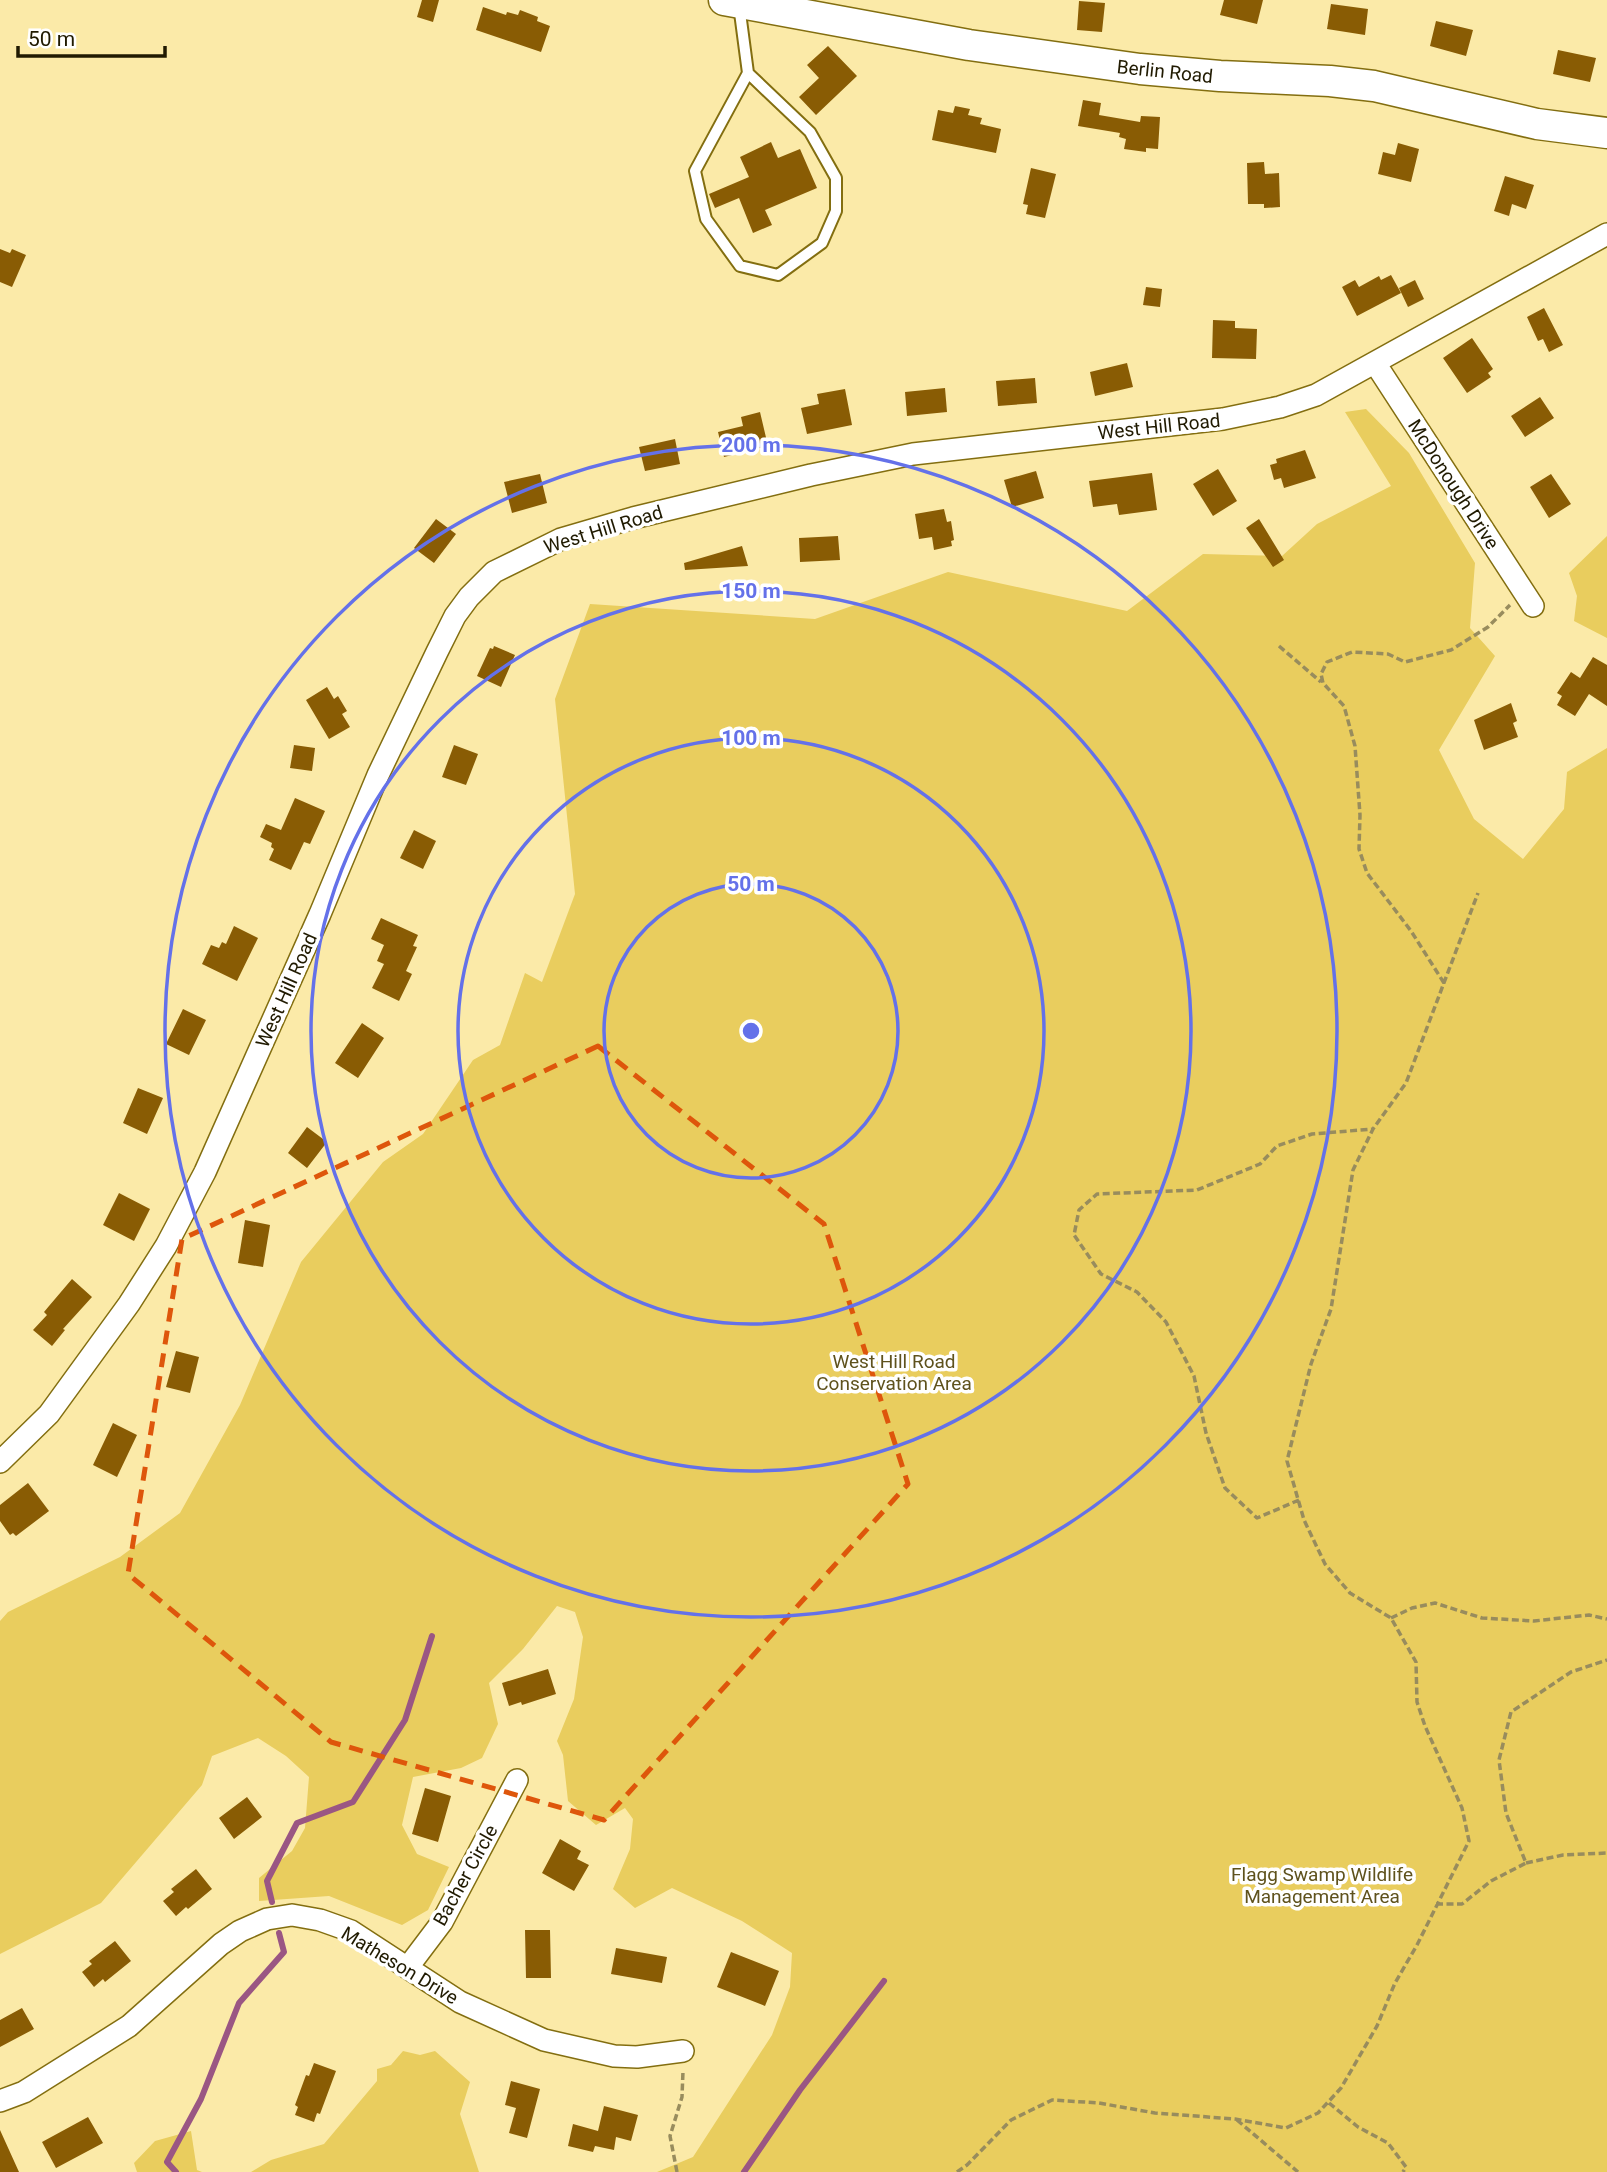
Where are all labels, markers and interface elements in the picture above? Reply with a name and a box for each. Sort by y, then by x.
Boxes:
scale bar [18,14,164,58]
text: 50 m [28,27,75,51]
street label: Berlin Road [1116,55,1214,88]
street label: West Hill Road [1097,409,1221,444]
street label: McDonough Drive [1403,415,1504,554]
text: 200 m [721,433,781,457]
street label: West Hill Road [541,500,665,558]
text: 150 m [721,579,781,603]
text: 100 m [721,726,781,750]
text: 50 m [727,872,775,896]
street label: West Hill Road [251,929,322,1051]
centre of rings [739,1019,763,1043]
park label: West Hill Road Conservation Area [816,1350,972,1395]
street label: Bacher Circle [428,1821,503,1930]
park label: Flagg Swamp Wildlife Management Area [1231,1863,1413,1908]
street label: Matheson Drive [337,1922,462,2009]

